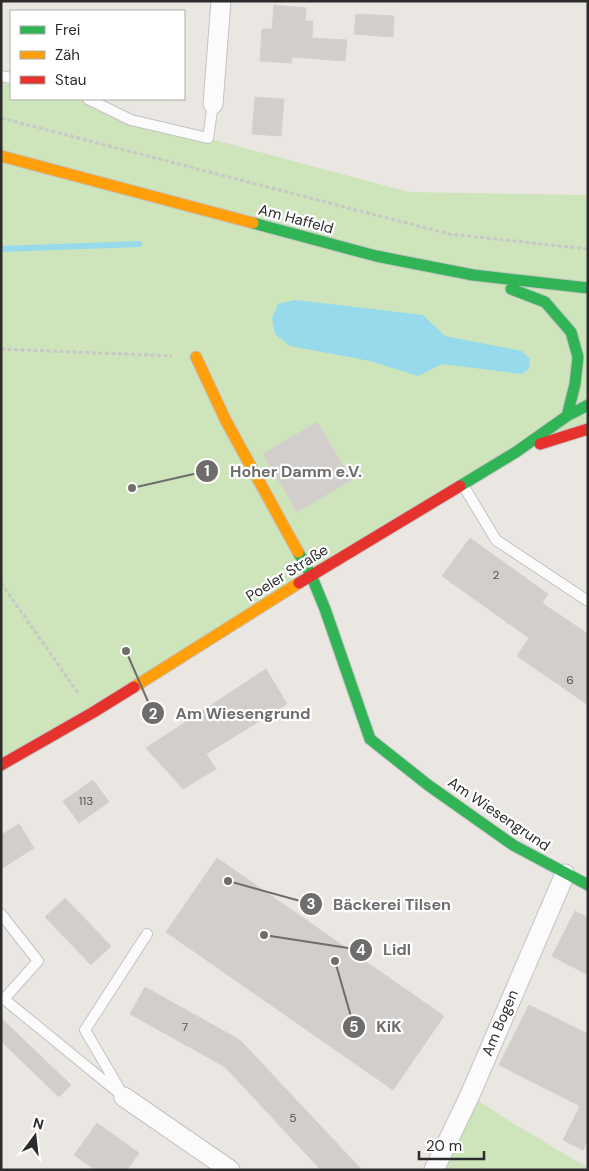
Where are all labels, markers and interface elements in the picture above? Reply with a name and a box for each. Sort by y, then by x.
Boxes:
legend [10,10,185,100]
text: Frei [55,20,80,40]
text: Zäh [55,45,80,65]
text: Stau [55,70,86,90]
street label: Am Haffeld [256,199,336,239]
callout: Hoher Damm e.V. [195,456,372,487]
text: 1 [204,461,210,481]
text: Hoher Damm e.V. [230,461,362,482]
street label: Poeler Straße [242,540,332,606]
house number: 2 [493,567,500,583]
house number: 6 [566,672,574,688]
callout: Am Wiesengrund [141,698,320,729]
text: Am Wiesengrund [176,703,310,724]
text: 2 [149,704,158,724]
street label: Am Wiesengrund [444,772,554,856]
house number: 113 [79,793,93,809]
callout: Bäckerei Tilsen [298,888,461,919]
text: 3 [306,894,316,914]
text: Bäckerei Tilsen [333,894,451,915]
callout: Lidl [348,934,421,965]
text: Lidl [383,939,411,960]
text: 4 [356,940,366,960]
street label: Am Bogen [477,987,523,1059]
callout: KiK [342,1011,412,1042]
text: KiK [376,1016,402,1037]
text: 5 [349,1017,359,1037]
house number: 7 [182,1019,188,1035]
house number: 5 [289,1110,297,1126]
north arrow [10,1111,60,1161]
text: N [31,1113,46,1133]
scale bar [419,1128,484,1160]
text: 20 m [426,1136,462,1156]

